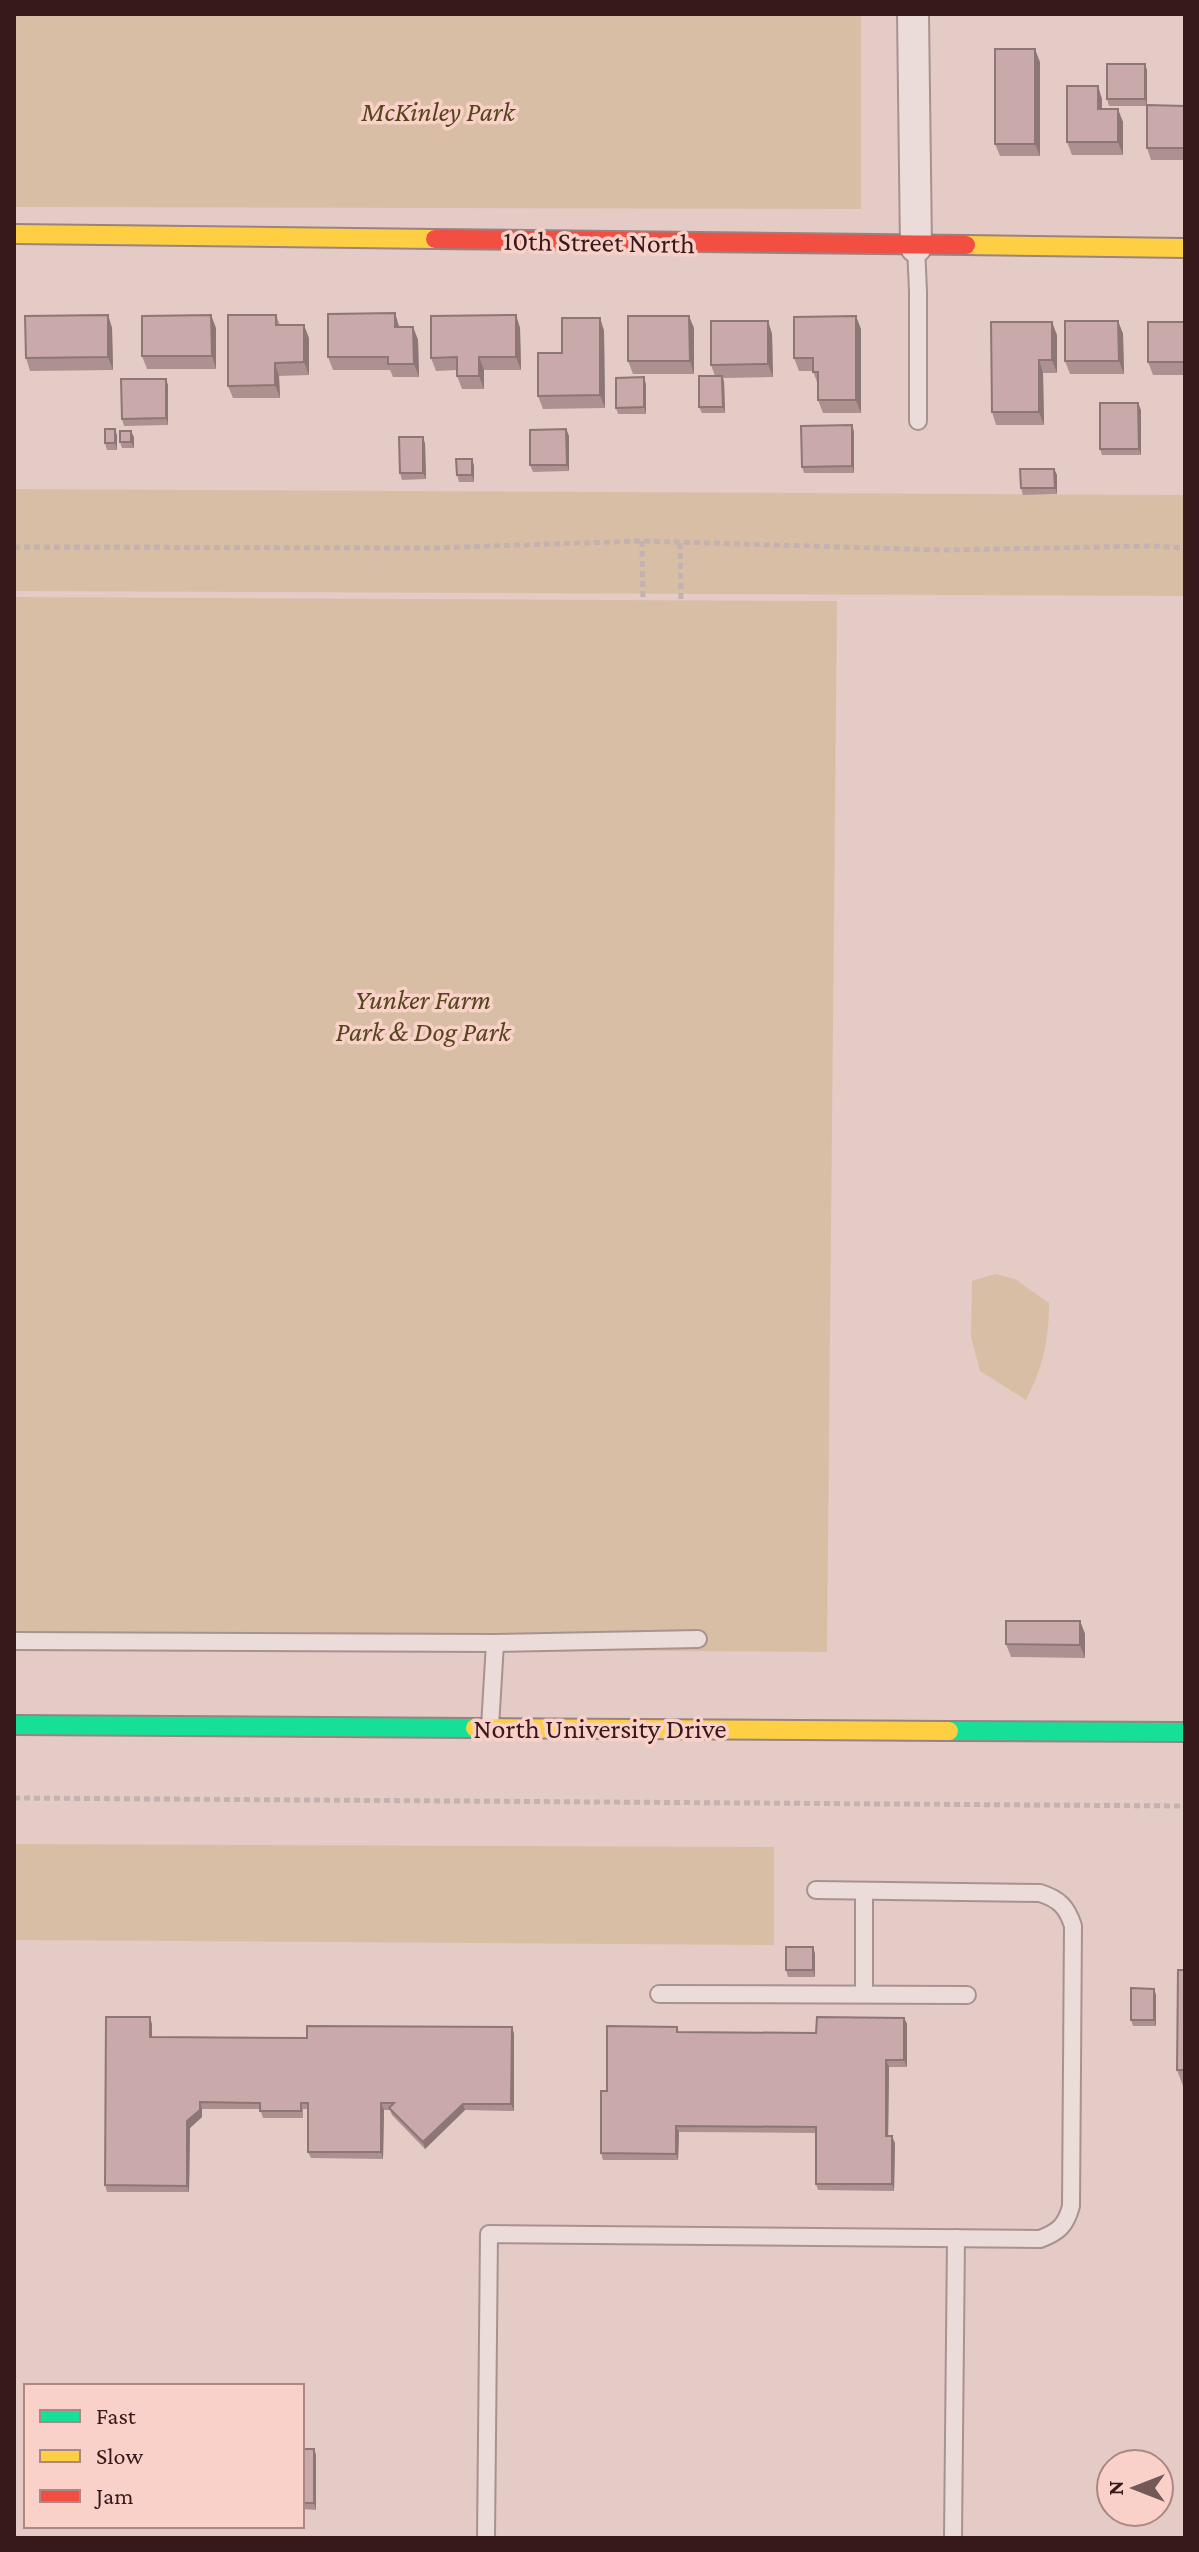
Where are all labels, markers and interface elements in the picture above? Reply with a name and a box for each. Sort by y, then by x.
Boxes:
park label: McKinley Park [360,96,516,127]
street label: 10th Street North [503,225,695,259]
park label: Yunker Farm Park & Dog Park [335,984,512,1047]
street label: North University Drive [473,1713,727,1744]
legend [24,2384,304,2528]
text: Fast [96,2402,137,2429]
text: Slow [96,2442,143,2469]
north arrow [1095,2448,1175,2528]
text: N [1103,2481,1128,2496]
text: Jam [94,2482,134,2509]

